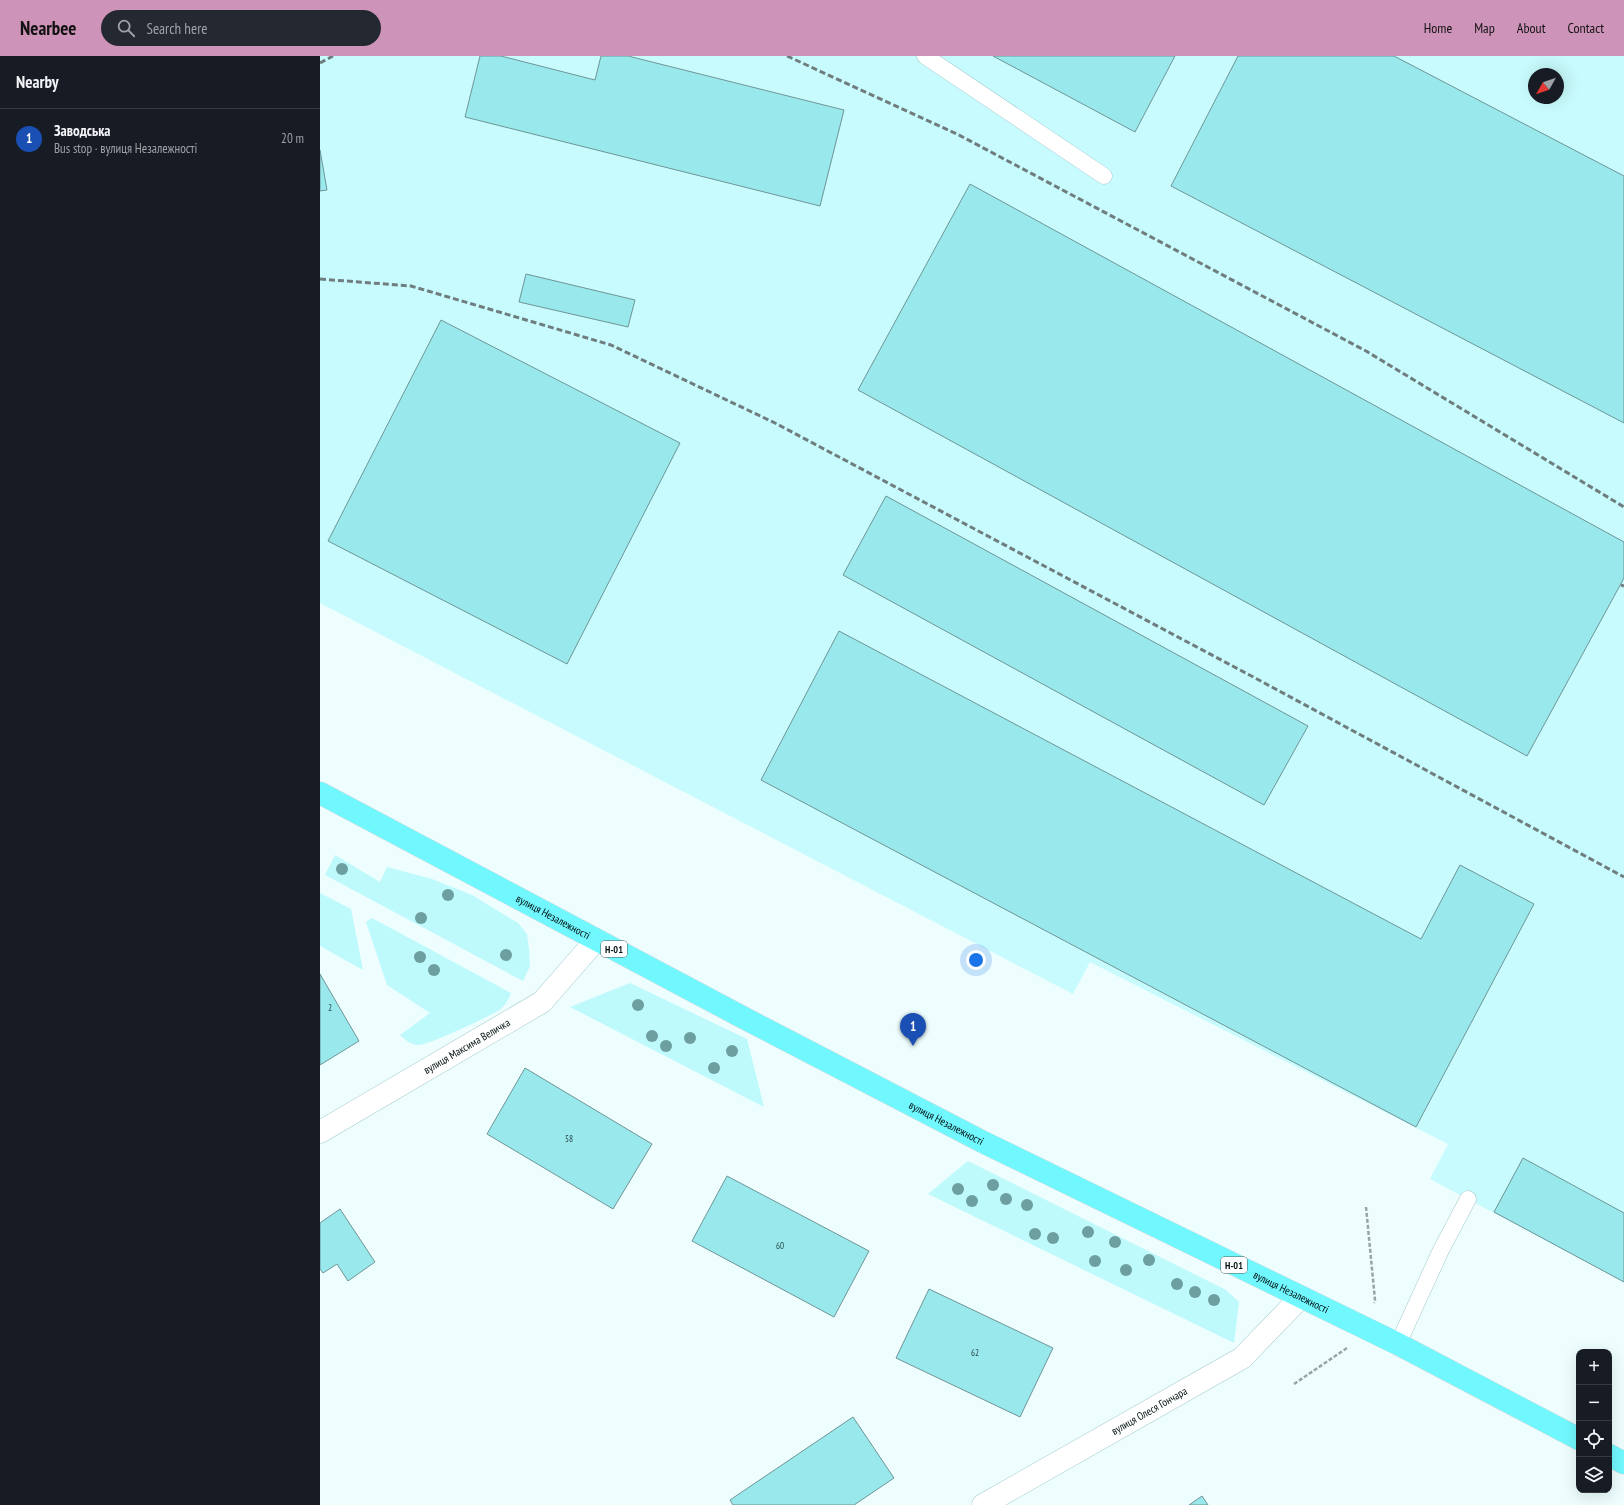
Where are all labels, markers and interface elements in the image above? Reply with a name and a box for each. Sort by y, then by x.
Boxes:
search box [101,10,381,46]
text: Nearbee [20,16,77,40]
icon: search [115,17,137,39]
text: Search here [147,19,207,38]
text: Home [1424,19,1452,37]
text: Map [1474,19,1495,37]
text: About [1517,19,1546,37]
text: Contact [1568,19,1604,37]
north arrow [1528,68,1564,104]
text: Nearby [16,71,59,93]
text: Заводська [54,121,111,140]
text: 1 [26,130,32,147]
text: 20 m [281,130,304,147]
text: Bus stop · вулиця Незалежності [54,140,197,157]
street label: вулиця Незалежності [514,891,593,942]
road number: Н-01 [601,941,627,957]
your location [966,950,986,970]
house number: 2 [328,1002,332,1013]
pin: 1 [900,1013,926,1046]
street label: вулиця Максима Величка [421,1015,513,1077]
street label: вулиця Незалежності [907,1098,986,1148]
house number: 58 [565,1133,573,1144]
house number: 60 [776,1240,784,1251]
road number: Н-01 [1221,1257,1247,1273]
street label: вулиця Незалежності [1251,1268,1331,1316]
house number: 62 [971,1347,979,1358]
map controls [1576,1349,1612,1493]
button: + [1576,1349,1612,1385]
street label: вулиця Олеся Гончара [1109,1384,1190,1438]
button: − [1576,1385,1612,1421]
button: locate [1576,1421,1612,1457]
button: layers [1576,1457,1612,1493]

